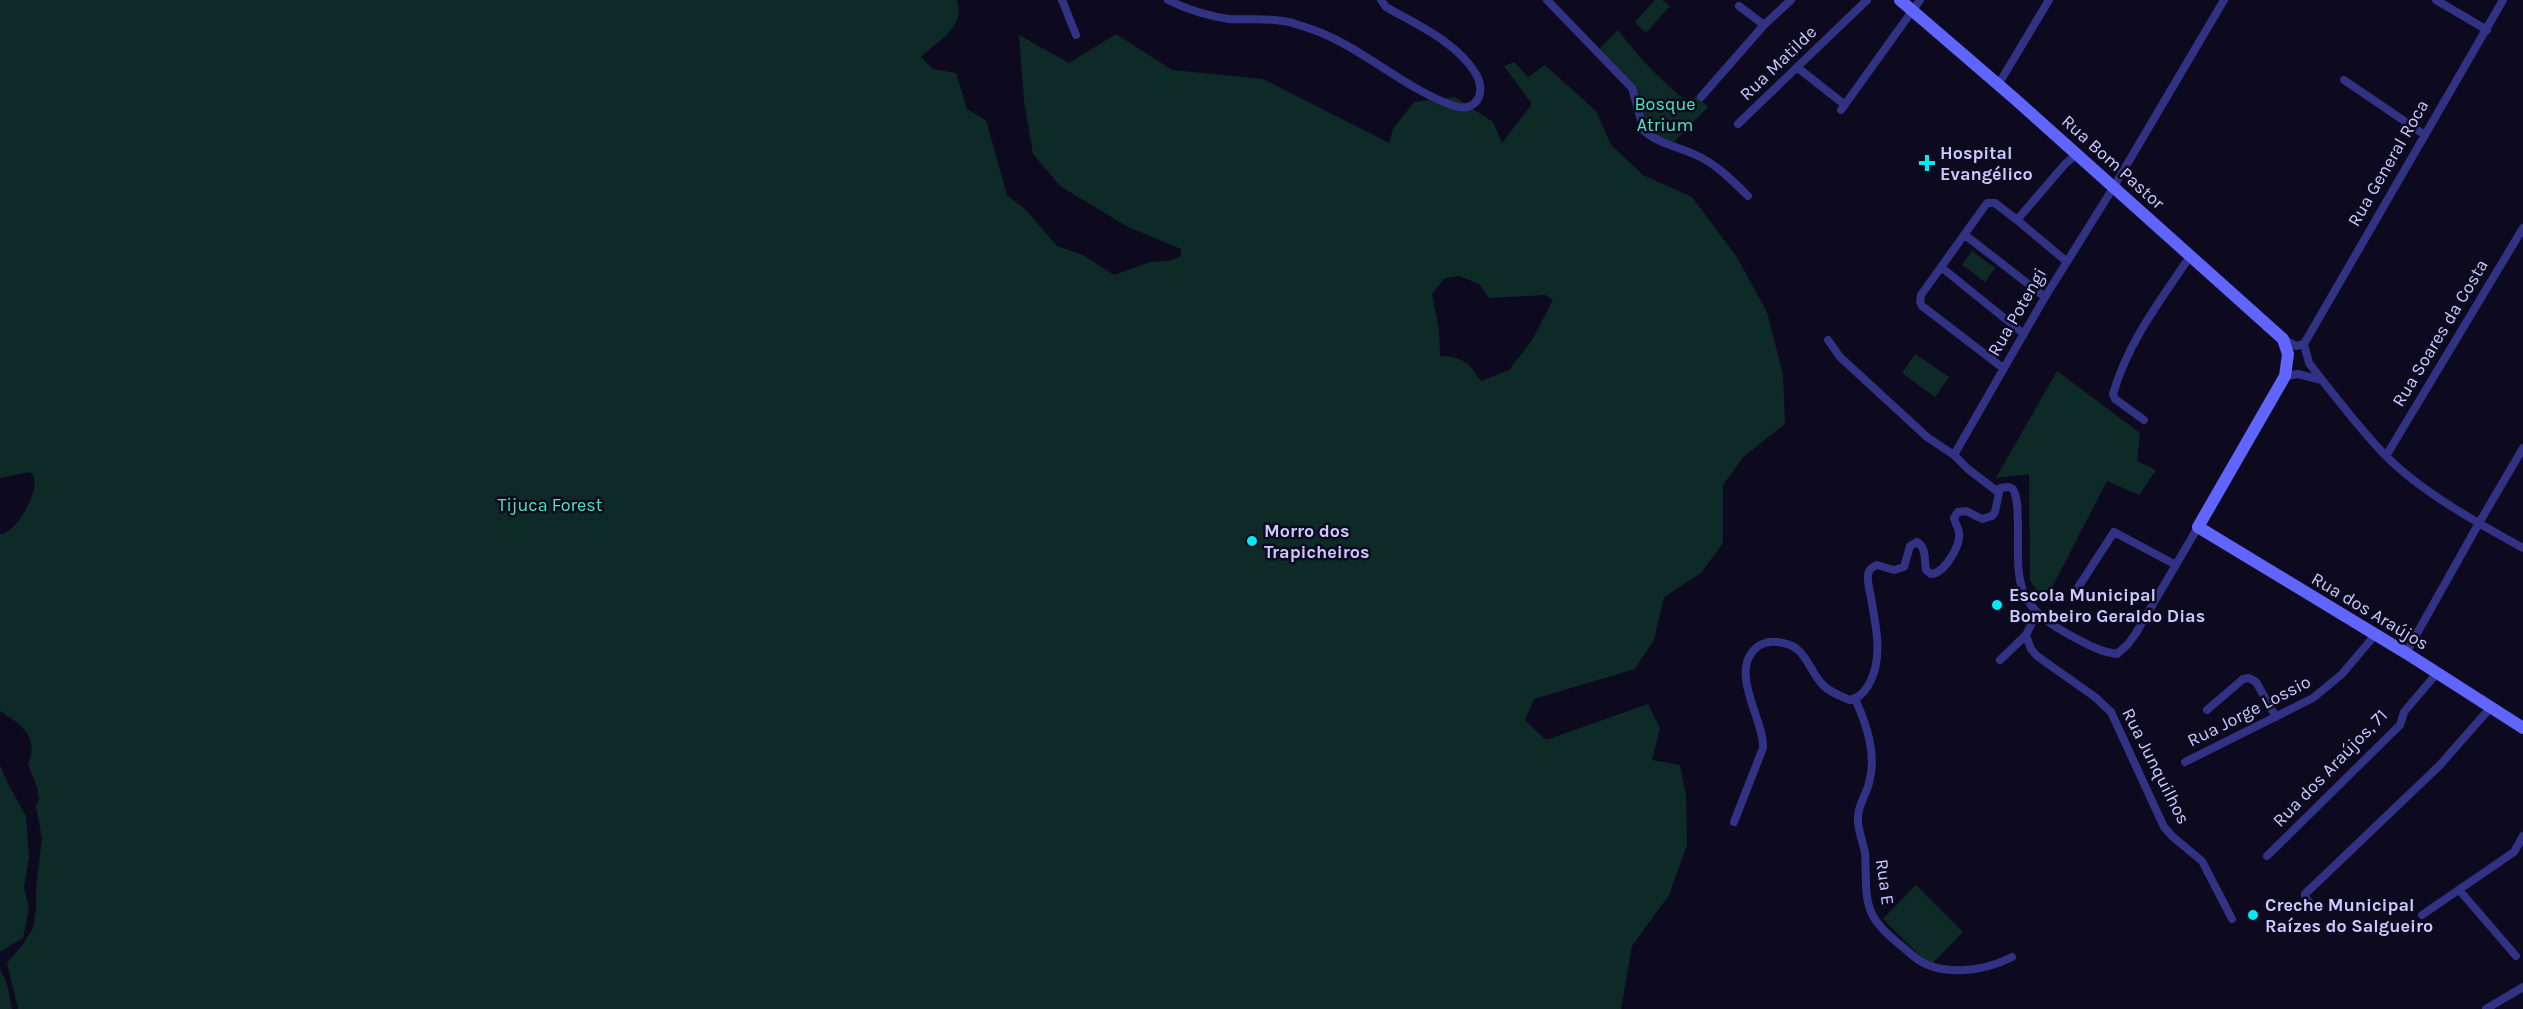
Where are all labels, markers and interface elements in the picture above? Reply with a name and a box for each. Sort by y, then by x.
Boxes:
street label: Rua Matilde [1735,21,1821,105]
park label: Bosque Atrium [1634,93,1696,136]
street label: Rua General Roca [2343,96,2433,230]
street label: Rua Bom Pastor [2057,110,2169,214]
place label: Hospital Evangélico [1940,142,2033,185]
marker: Hospital Evangélico [1918,154,1936,172]
street label: Rua Soares da Costa [2387,255,2493,411]
street label: Rua Potengi [1983,264,2051,360]
park label: Tijuca Forest [497,494,603,516]
place label: Morro dos Trapicheiros [1264,520,1369,563]
marker: Morro dos Trapicheiros [1245,534,1259,548]
street label: Rua dos Araújos [2307,567,2433,655]
place label: Escola Municipal Bombeiro Geraldo Dias [2009,584,2205,627]
marker: Escola Municipal Bombeiro Geraldo Dias [1990,598,2004,612]
street label: Rua Jorge Lossio [2184,670,2314,752]
street label: Rua Junquilhos [2117,704,2195,828]
street label: Rua dos Araújos, 71 [2268,704,2392,832]
street label: Rua E [1871,858,1899,906]
place label: Creche Municipal Raízes do Salgueiro [2265,894,2433,937]
marker: Creche Municipal Raízes do Salgueiro [2246,908,2260,922]

